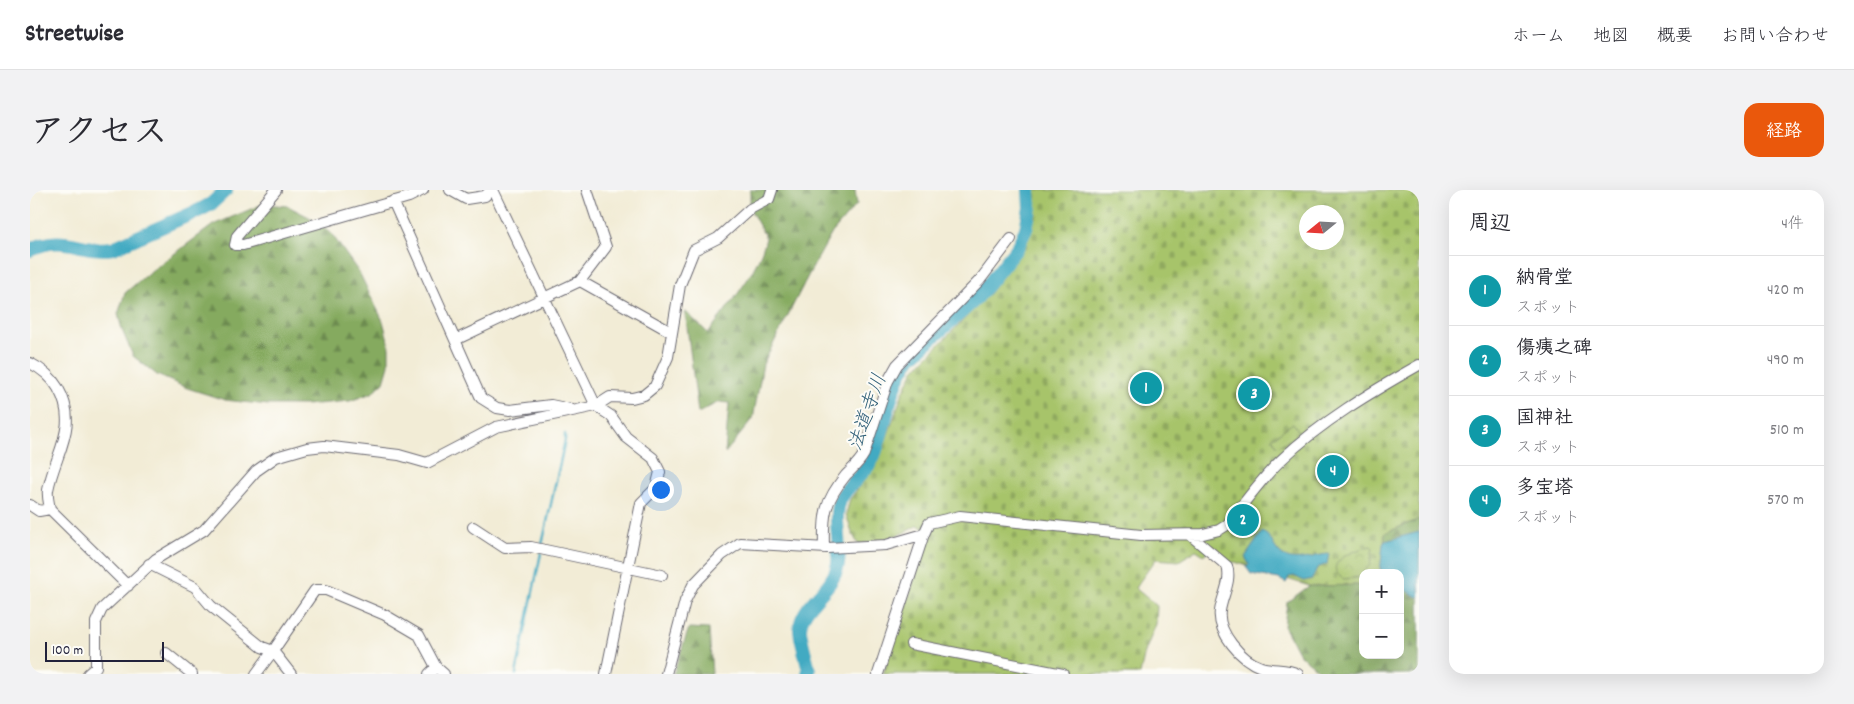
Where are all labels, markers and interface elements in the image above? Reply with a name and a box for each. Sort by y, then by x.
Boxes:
text: Streetwise [25,18,124,52]
text: ホーム [1512,25,1565,50]
text: 地図 [1593,25,1629,50]
text: 概要 [1657,25,1693,50]
text: お問い合わせ [1721,25,1829,50]
button: 経路 [1744,103,1824,157]
text: アクセス [30,110,168,160]
north arrow [1299,205,1344,250]
text: 周辺 [1469,210,1511,240]
text: 4件 [1781,213,1804,236]
text: 納骨堂 [1516,266,1573,293]
text: 1 [1483,279,1487,302]
text: 420 m [1767,279,1804,302]
text: スポット [1516,297,1580,320]
text: 傷痍之碑 [1516,336,1592,363]
text: 2 [1482,349,1489,372]
text: 490 m [1767,349,1804,372]
text: スポット [1516,367,1580,390]
pin: 1 [1130,369,1162,407]
water label: 法道寺川 [843,371,895,455]
pin: 3 [1238,375,1270,413]
text: 国神社 [1516,406,1573,433]
text: 3 [1481,419,1489,442]
text: 510 m [1770,419,1804,442]
text: スポット [1516,437,1580,460]
pin: 4 [1317,452,1349,490]
text: 多宝塔 [1516,476,1573,503]
your location [648,477,674,503]
text: 4 [1482,489,1488,512]
text: 570 m [1767,489,1804,512]
pin: 2 [1227,501,1259,539]
text: スポット [1516,507,1580,530]
map controls [1359,569,1404,659]
button: + [1359,569,1404,614]
button: − [1359,614,1404,659]
scale bar [45,639,164,662]
text: 100 m [52,641,83,661]

